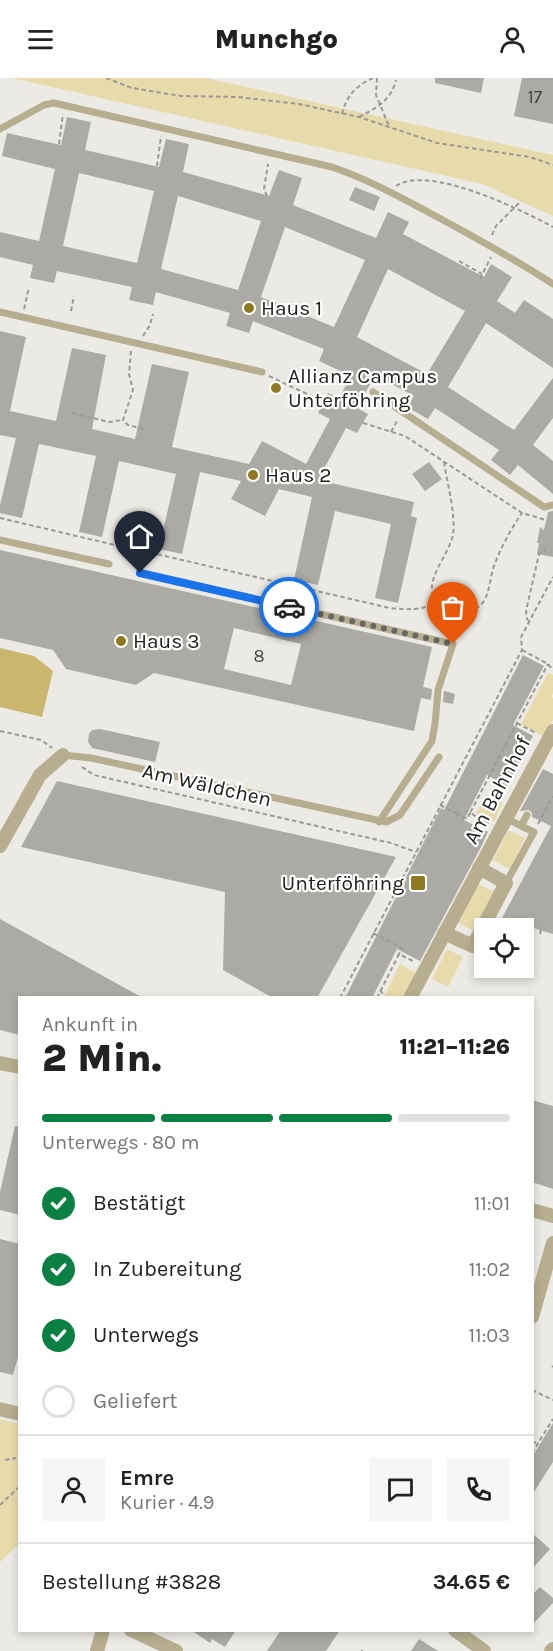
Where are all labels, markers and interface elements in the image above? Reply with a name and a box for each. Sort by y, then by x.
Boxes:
icon: menu [24,23,57,56]
text: Munchgo [215,23,338,55]
icon: person [496,23,529,56]
house number: 17 [528,86,543,108]
place label: Haus 1 [261,296,322,320]
marker: Haus 1 [242,301,256,315]
place label: Allianz Campus Unterföhring [288,364,437,412]
marker: Allianz Campus Unterföhring [269,381,283,395]
place label: Haus 2 [265,463,332,487]
marker: Haus 2 [246,468,260,482]
pin [114,511,165,573]
icon: home [123,520,156,553]
courier [259,577,319,637]
pin [427,582,478,644]
icon: car [273,591,306,624]
icon: bag [436,591,469,624]
place label: Haus 3 [133,629,200,653]
marker: Haus 3 [114,634,128,648]
house number: 8 [253,645,265,667]
street label: Am Bahnhof [459,732,536,848]
street label: Am Wäldchen [140,758,274,812]
place label: Unterföhring [282,871,404,895]
marker: Unterföhring [409,874,427,892]
map controls [474,918,534,978]
button: locate [474,918,534,978]
text: Ankunft in [42,1013,138,1036]
text: 11:21–11:26 [399,1034,510,1060]
text: 2 Min. [42,1035,161,1081]
text: Unterwegs · 80 m [42,1131,199,1154]
icon: check [42,1187,75,1220]
text: Bestätigt [93,1190,185,1216]
text: 11:01 [474,1192,510,1215]
icon: check [42,1253,75,1286]
text: In Zubereitung [93,1256,241,1282]
text: 11:02 [469,1258,510,1281]
icon: check [42,1319,75,1352]
text: Unterwegs [93,1322,199,1348]
text: 11:03 [468,1324,510,1347]
text: Geliefert [93,1388,178,1414]
button: person [42,1458,105,1521]
button: chat [369,1458,432,1521]
button: phone [447,1458,510,1521]
text: Emre [120,1465,174,1491]
text: Kurier · 4.9 [120,1491,214,1514]
text: Bestellung #3828 [42,1569,221,1595]
text: 34.65 € [433,1569,510,1595]

